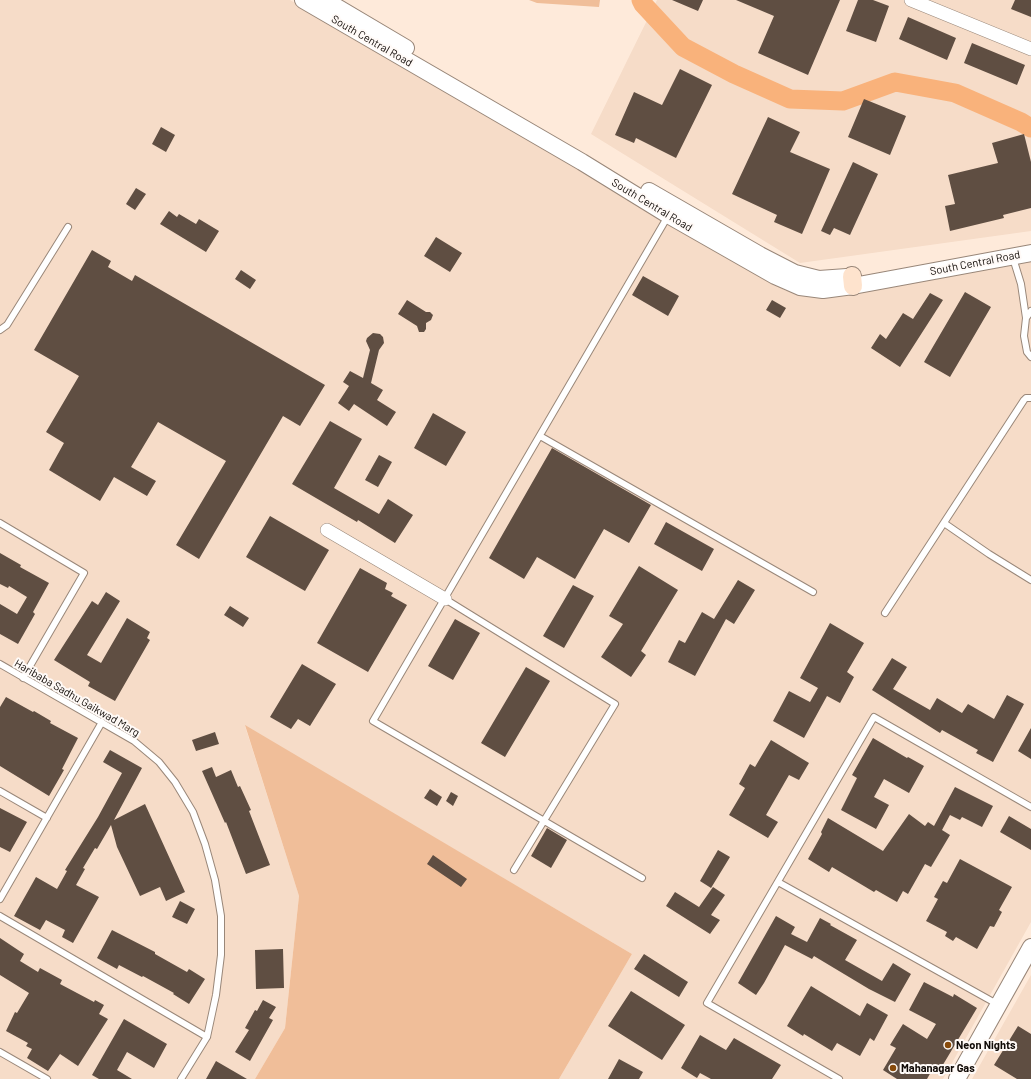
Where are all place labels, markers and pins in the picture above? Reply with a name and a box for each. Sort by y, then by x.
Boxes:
place label: Neon Nights [956,1038,1016,1052]
marker: Neon Nights [943,1040,953,1050]
place label: Mahanagar Gas [901,1061,975,1075]
marker: Mahanagar Gas [888,1063,898,1073]

